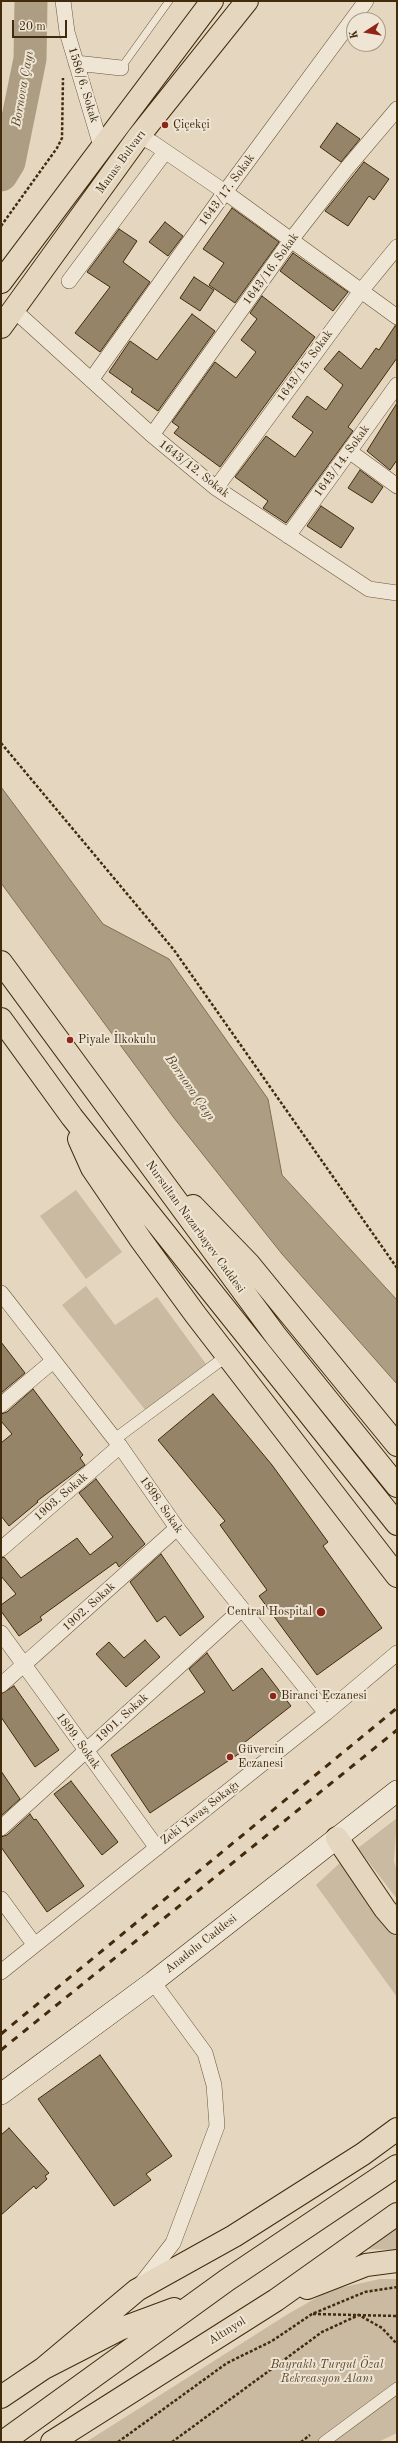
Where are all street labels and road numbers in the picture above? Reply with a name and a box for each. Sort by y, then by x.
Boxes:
street label: 1586/6. Sokak [65,45,101,125]
street label: Manas Bulvarı [93,127,149,197]
street label: 1643/17. Sokak [196,151,258,229]
street label: 1643/16. Sokak [240,230,302,308]
street label: 1643/15. Sokak [274,327,336,405]
street label: 1643/14. Sokak [311,422,373,500]
street label: 1643/12. Sokak [156,437,232,501]
street label: Nursultan Nazarbayev Caddesi [142,1158,248,1296]
street label: 1903. Sokak [31,1470,91,1524]
street label: 1898. Sokak [136,1474,186,1536]
street label: 1902. Sokak [60,1579,118,1635]
street label: 1901. Sokak [93,1690,151,1746]
street label: 1899. Sokak [53,1710,103,1772]
street label: Zeki Yavaş Sokağı [158,1778,242,1848]
street label: Anadolu Caddesi [162,1911,240,1977]
street label: Altınyol [206,2314,248,2348]

